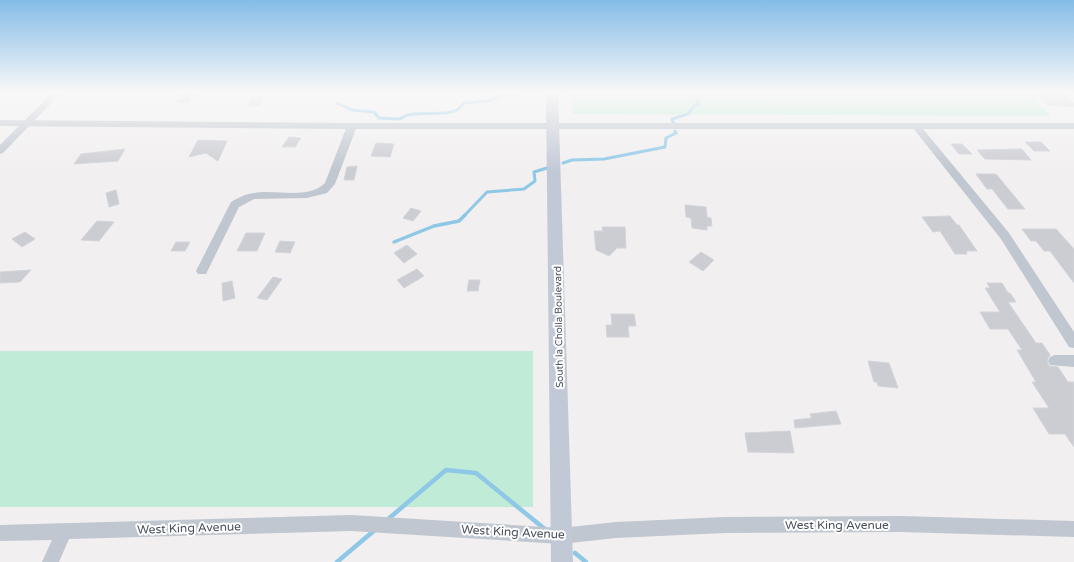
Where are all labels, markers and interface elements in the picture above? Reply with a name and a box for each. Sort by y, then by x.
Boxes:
street label: South la Cholla Boulevard [552,266,566,388]
street label: West King Avenue [785,518,889,532]
street label: West King Avenue [137,519,241,537]
street label: West King Avenue [461,522,565,542]

